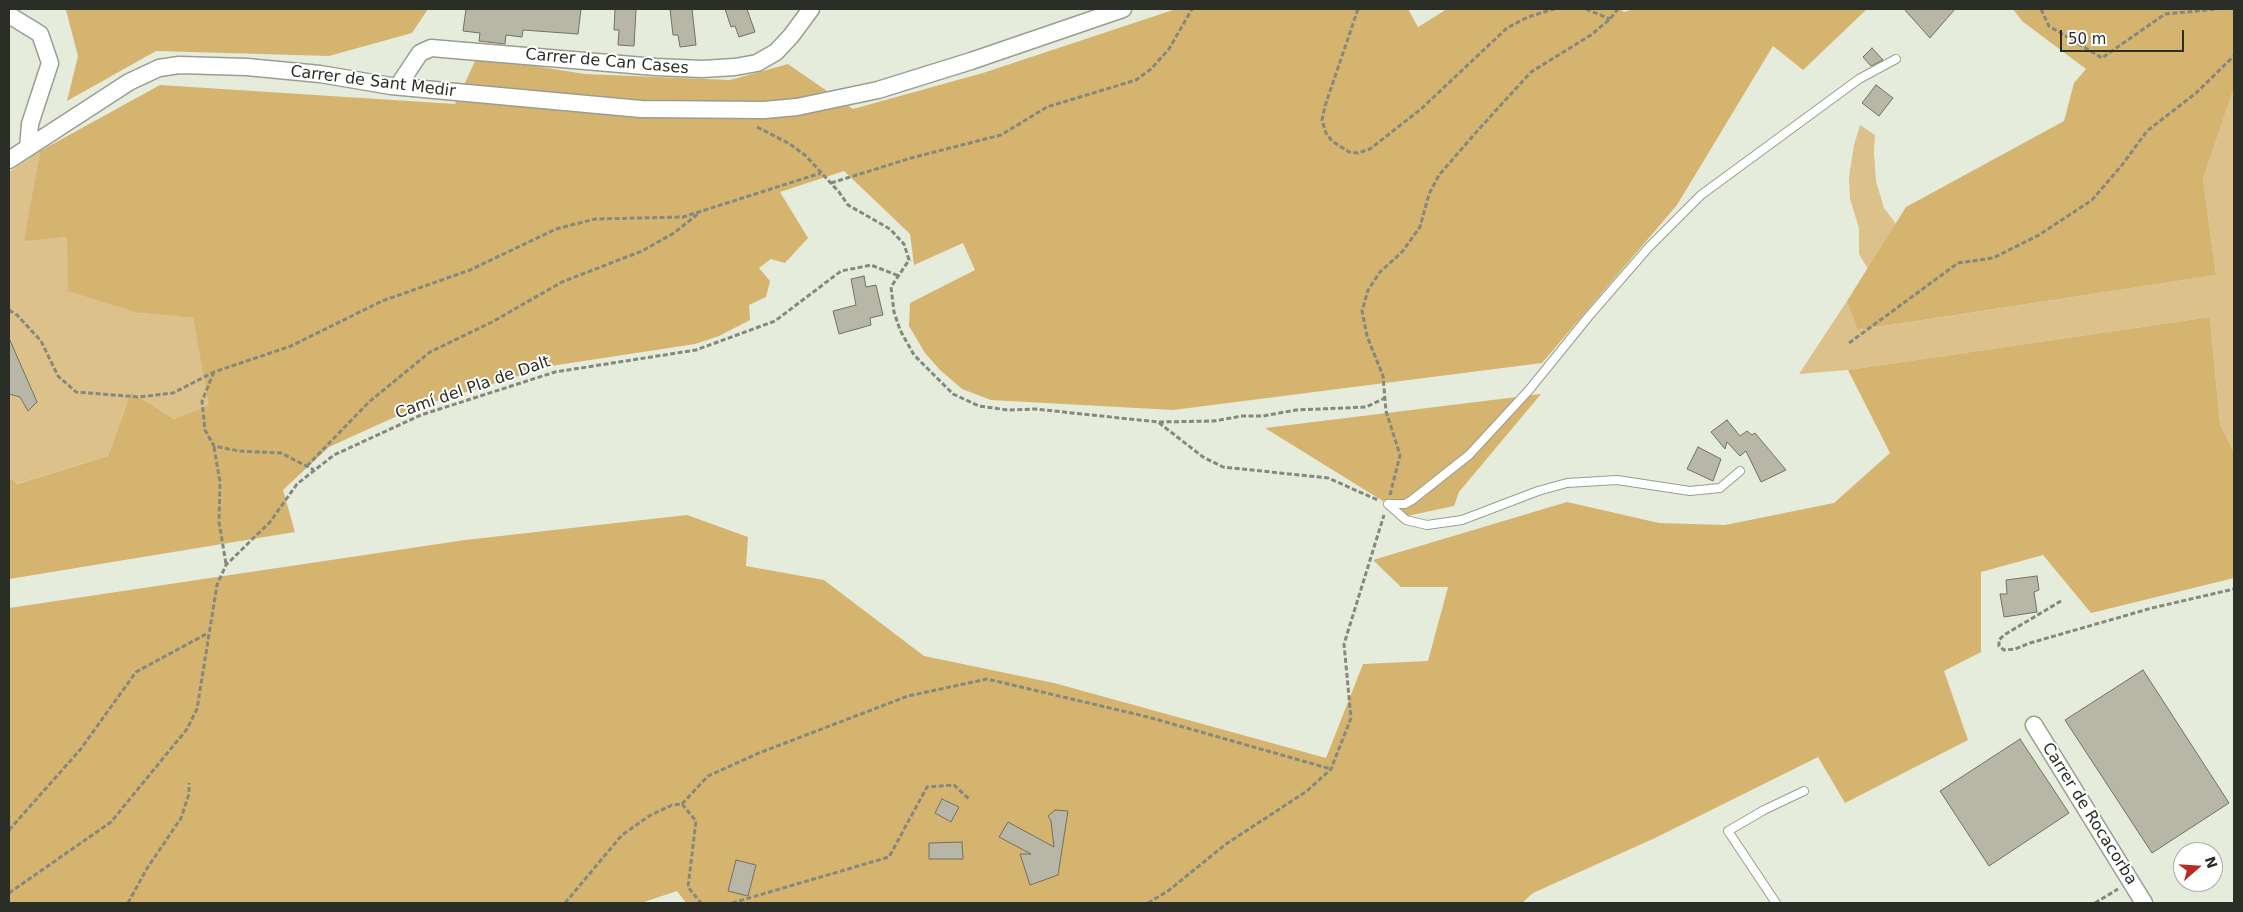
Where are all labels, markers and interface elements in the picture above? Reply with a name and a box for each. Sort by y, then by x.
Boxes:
scale bar [2063,20,2187,52]
text: 50 m [2068,30,2106,48]
street label: Carrer de Can Cases [525,45,689,79]
street label: Carrer de Sant Medir [289,62,457,102]
street label: Camí del Pla de Dalt [393,352,553,424]
street label: Carrer de Rocacorba [2037,739,2141,889]
north arrow [2173,842,2223,892]
text: N [2202,854,2221,871]

